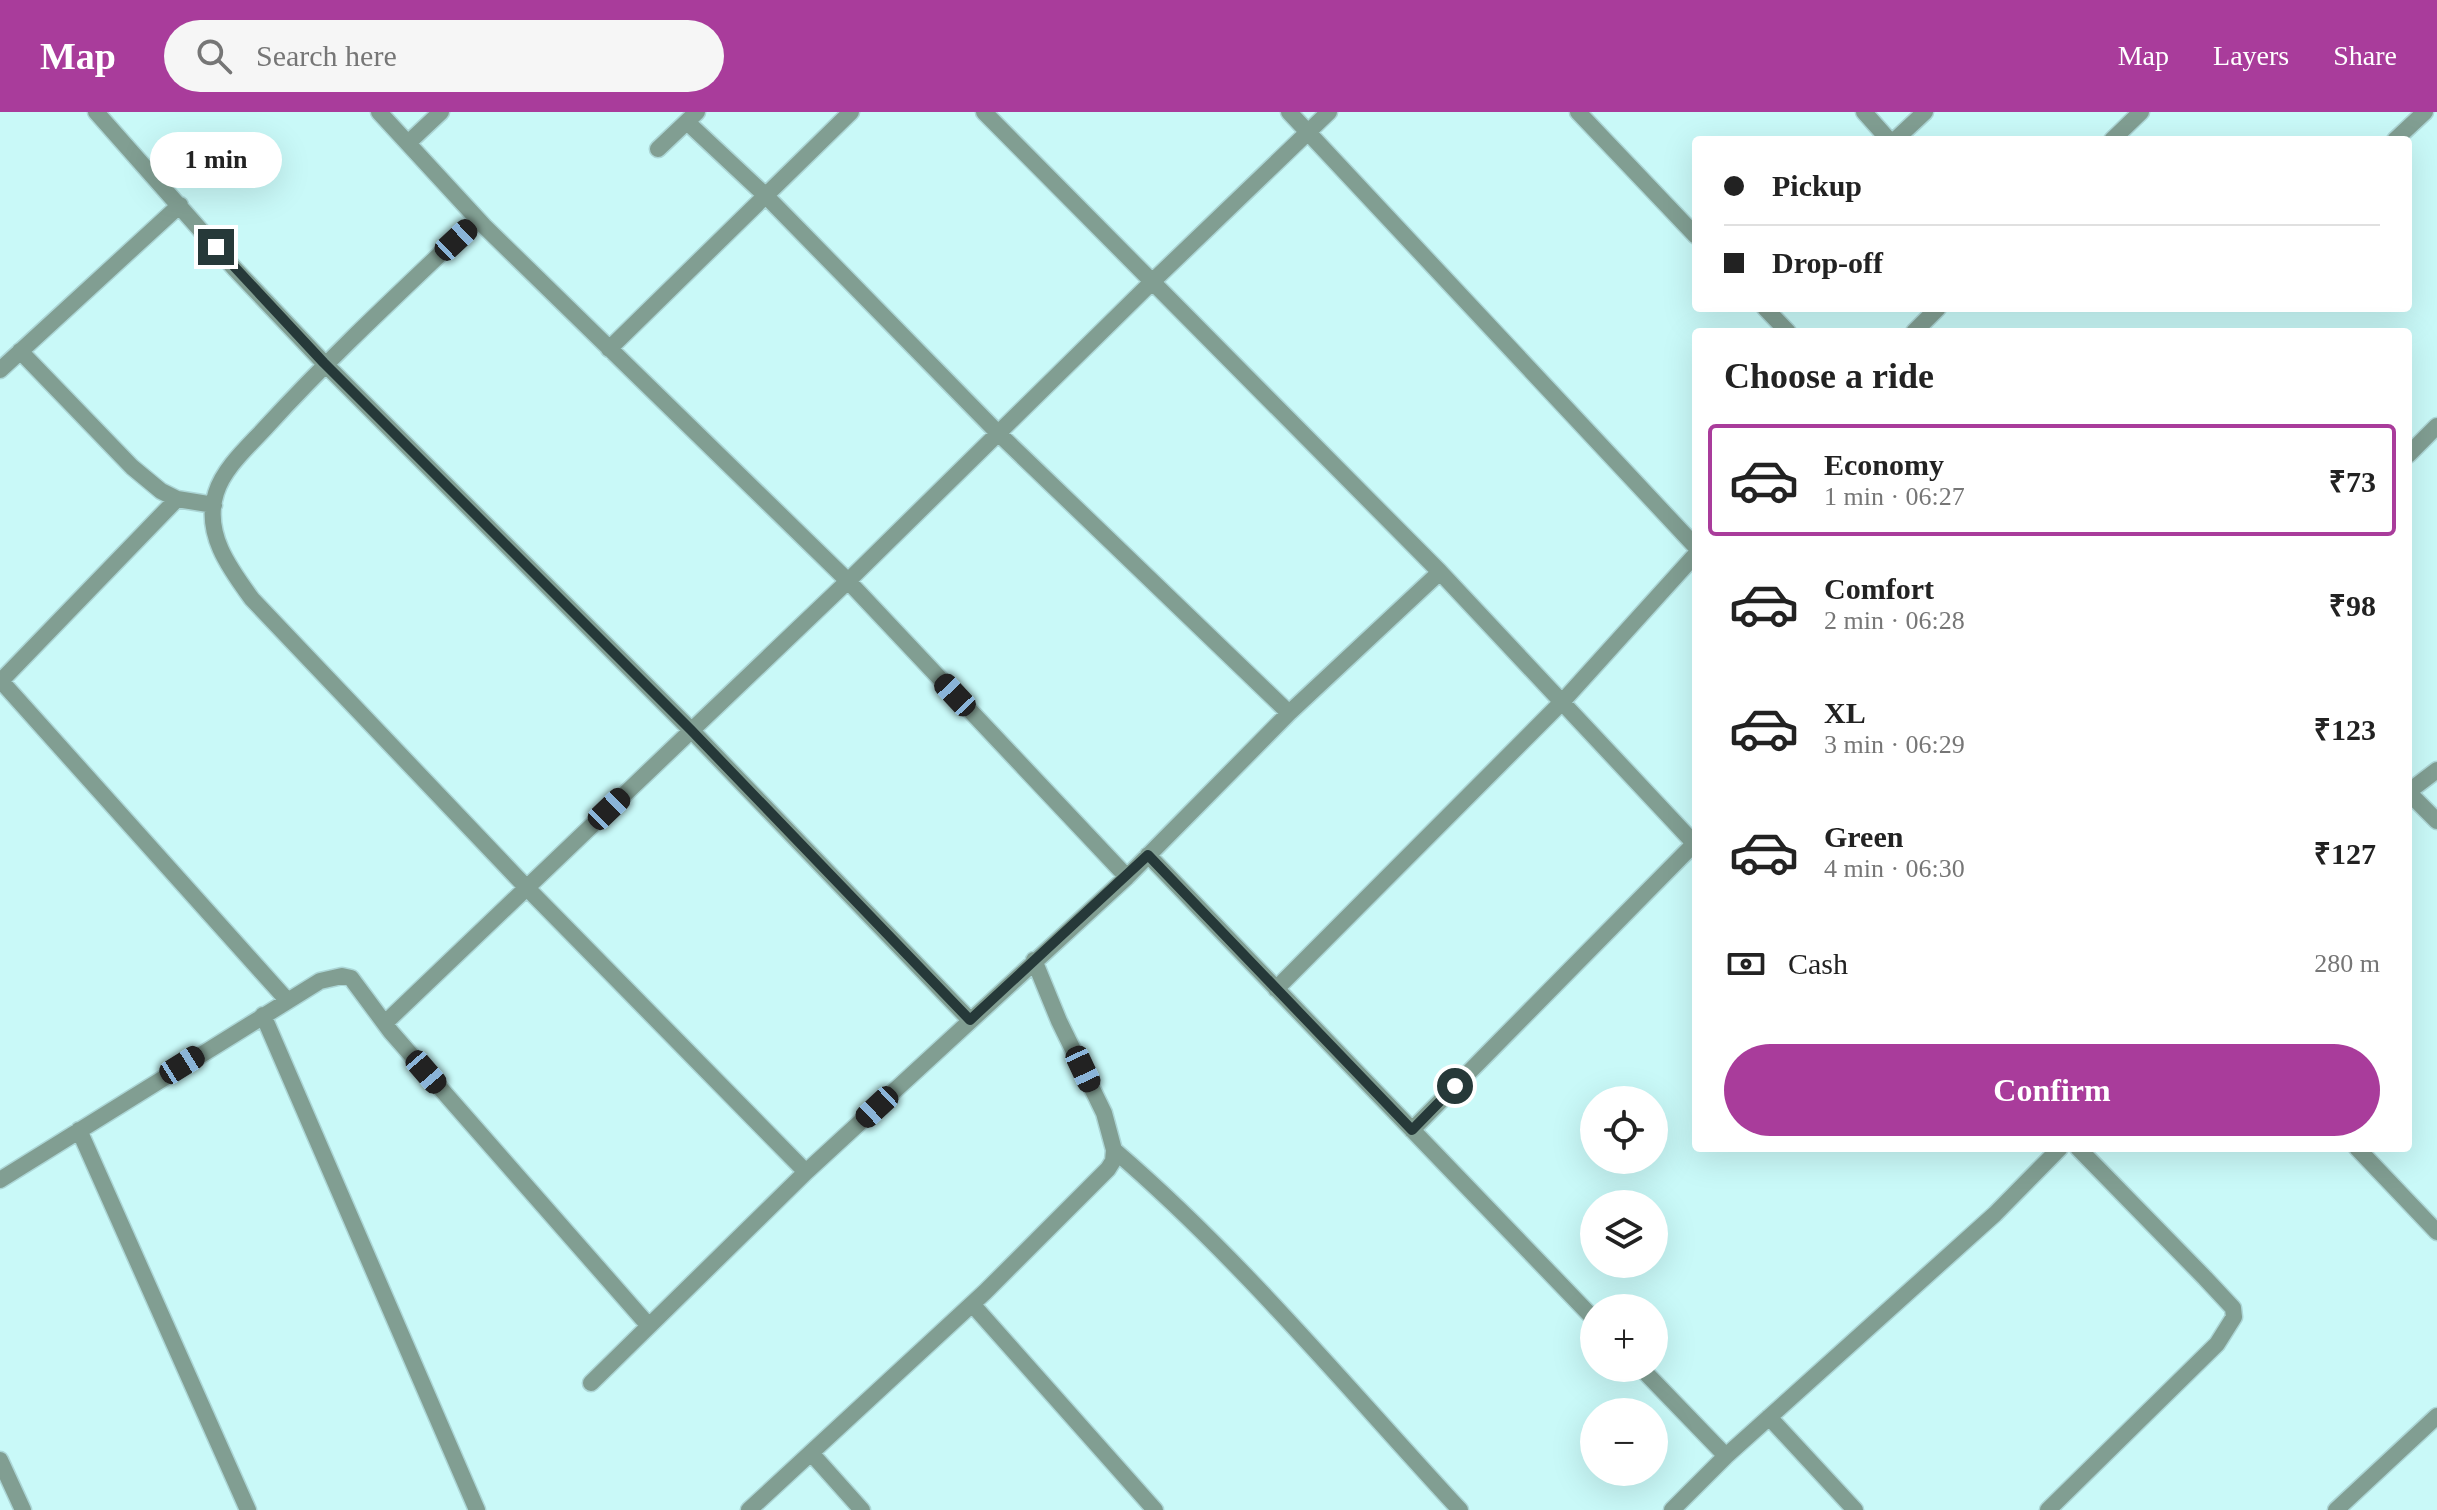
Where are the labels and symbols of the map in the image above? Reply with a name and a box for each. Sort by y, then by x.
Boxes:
callout: 1 min [150,131,282,187]
car [430,215,482,265]
route end [198,229,234,265]
car [930,669,980,721]
car [583,784,635,834]
car [155,1042,209,1088]
car [1062,1042,1104,1096]
car [401,1046,451,1098]
route start [1437,1068,1473,1104]
car [851,1082,903,1132]

